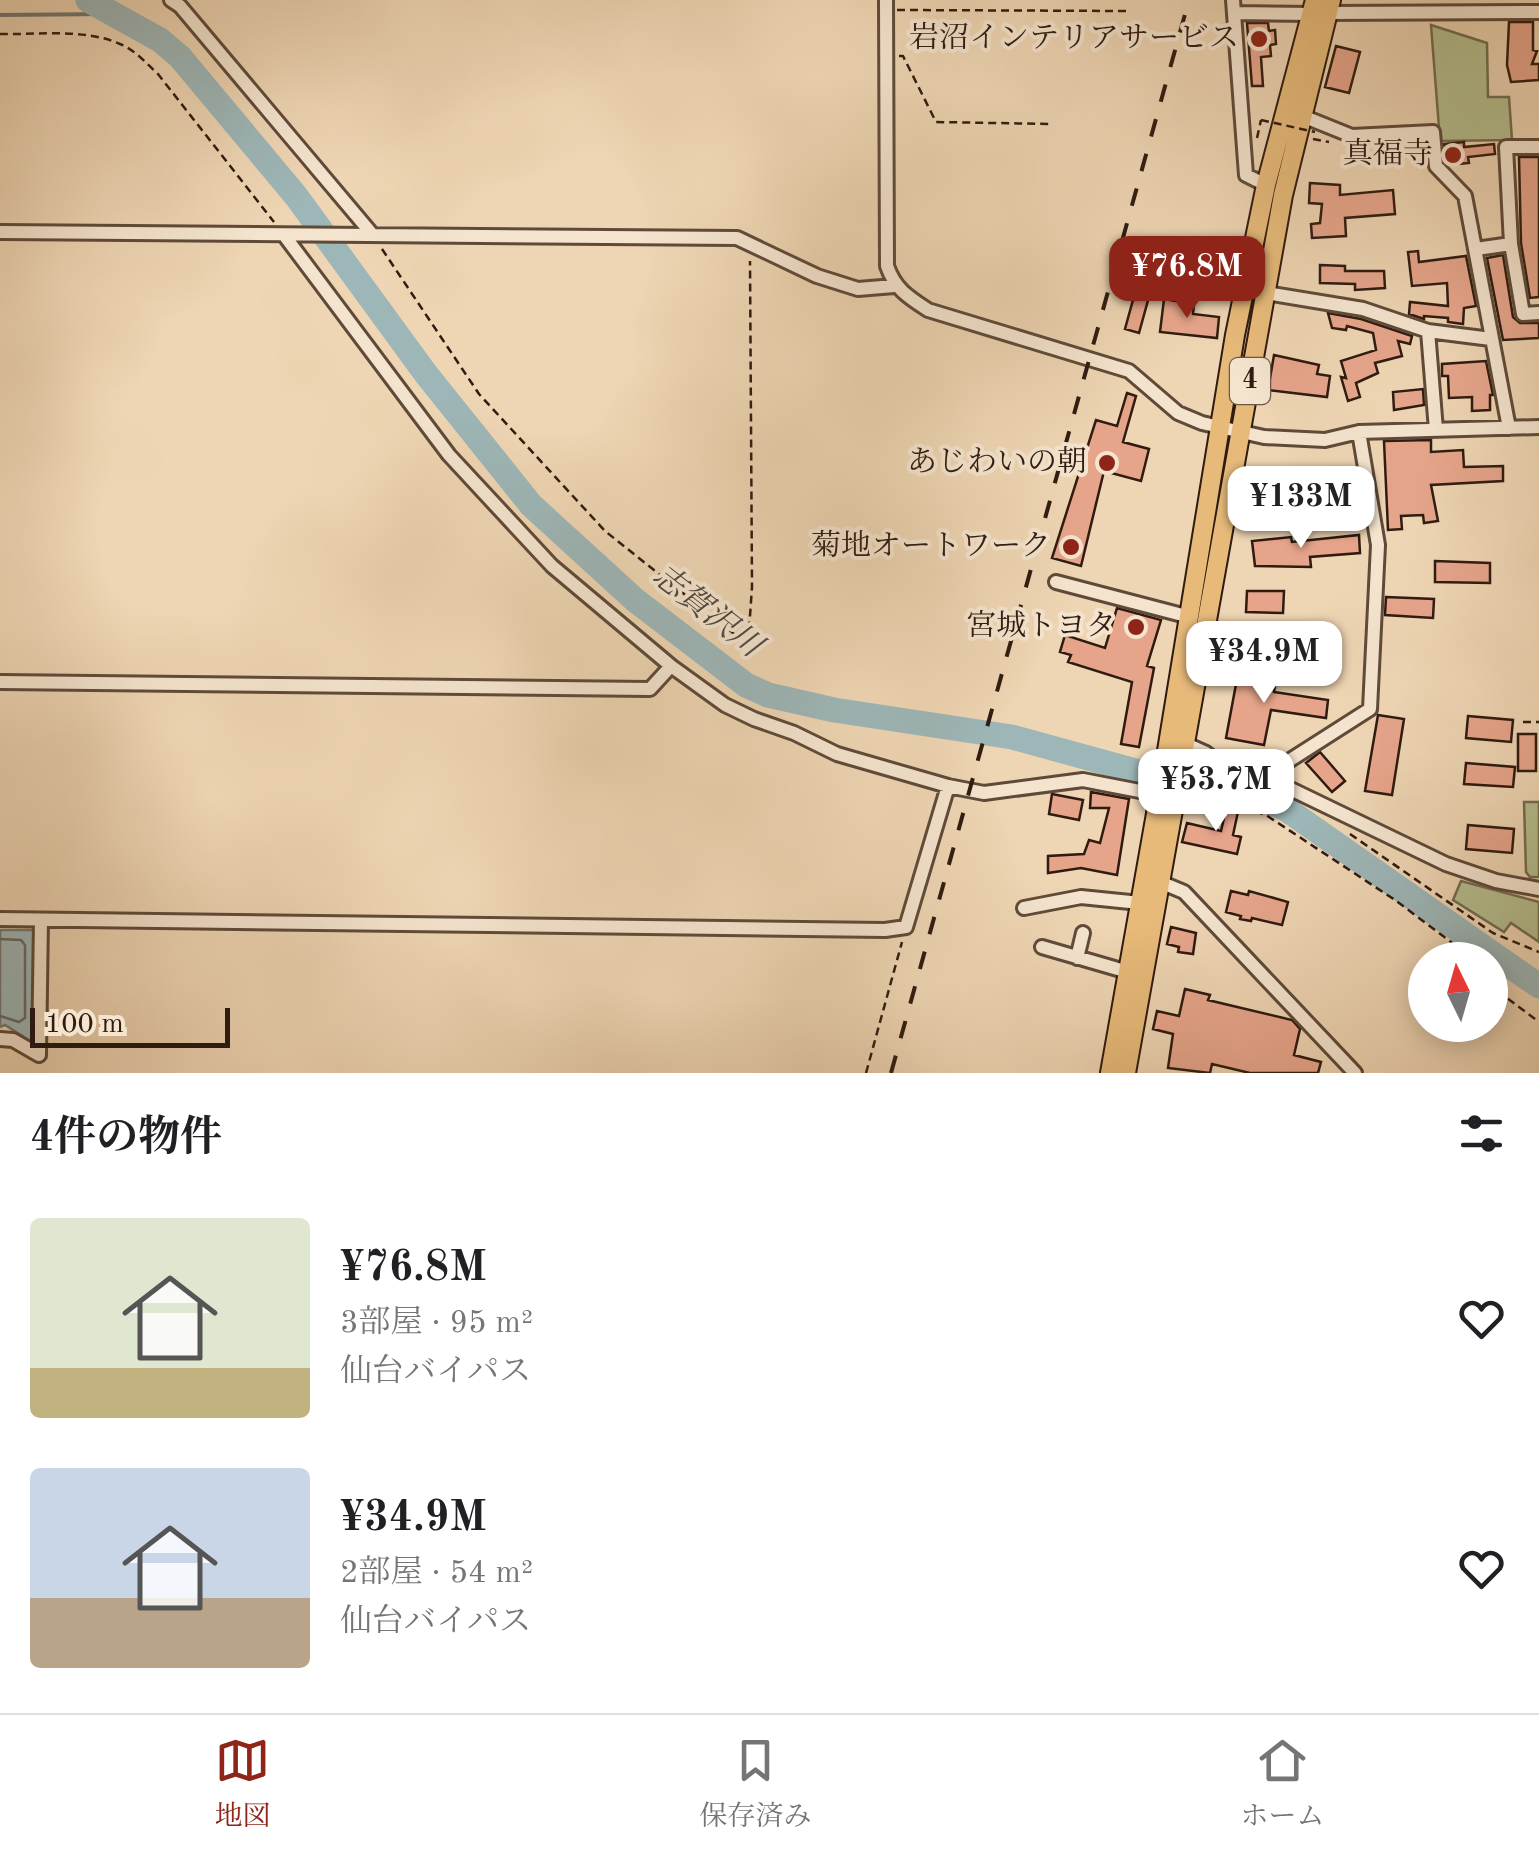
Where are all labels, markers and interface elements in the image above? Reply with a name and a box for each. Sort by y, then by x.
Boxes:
place label: 岩沼インテリアサービス [909,21,1239,54]
marker: 岩沼インテリアサービス [1248,28,1270,50]
place label: 真福寺 [1343,137,1433,170]
marker: 真福寺 [1442,144,1464,166]
pin: ¥76.8M [1106,236,1268,321]
text: ¥76.8M [1131,252,1243,284]
road number: 4 [1230,358,1270,404]
place label: あじわいの朝 [907,445,1087,478]
marker: あじわいの朝 [1096,452,1118,474]
pin: ¥133M [1231,466,1371,551]
text: ¥133M [1250,482,1352,514]
place label: 菊地オートワーク [811,529,1051,562]
marker: 菊地オートワーク [1060,536,1082,558]
water label: 志賀沢川 [646,558,770,666]
place label: 宮城トヨタ [966,609,1116,642]
marker: 宮城トヨタ [1125,616,1147,638]
pin: ¥34.9M [1183,621,1345,706]
text: ¥34.9M [1208,637,1320,669]
pin: ¥53.7M [1135,749,1297,834]
text: ¥53.7M [1160,765,1272,797]
north arrow [1408,942,1508,1042]
map controls [1408,942,1508,1042]
scale bar [30,1003,230,1048]
text: 100 m [45,1011,124,1039]
icon: filters [1454,1106,1509,1161]
text: 4件の物件 [30,1118,222,1160]
text: ¥76.8M [340,1248,487,1290]
icon: home [110,1258,230,1378]
icon: heart [1454,1291,1509,1346]
text: 3部屋 · 95 m² [340,1308,533,1340]
text: 仙台バイパス [340,1357,531,1389]
text: ¥34.9M [340,1498,487,1540]
icon: home [110,1508,230,1628]
icon: heart [1454,1541,1509,1596]
text: 2部屋 · 54 m² [340,1558,533,1590]
text: 仙台バイパス [340,1607,531,1639]
tab: 地図 [214,1733,271,1836]
tab: 保存済み [699,1733,812,1836]
tab: ホーム [1240,1733,1325,1836]

